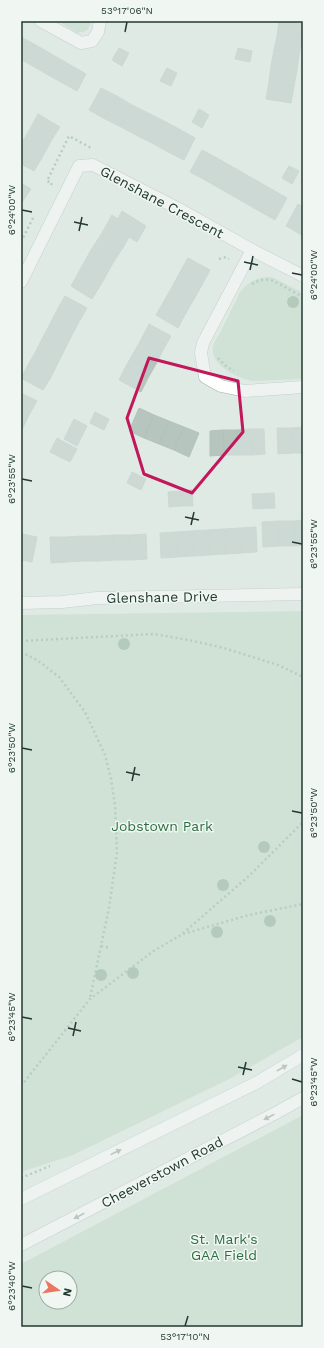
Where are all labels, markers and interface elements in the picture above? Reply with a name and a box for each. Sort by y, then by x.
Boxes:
text: 53°17'06"N [101,5,153,16]
street label: Glenshane Crescent [98,163,227,241]
text: 6°24'00"W [6,184,17,235]
text: 6°24'00"W [308,249,319,300]
text: 6°23'55"W [6,454,17,504]
text: 6°23'55"W [308,519,319,569]
street label: Glenshane Drive [106,588,218,606]
text: 6°23'50"W [6,722,17,773]
text: 6°23'50"W [308,787,319,838]
park label: Jobstown Park [111,818,213,834]
text: 6°23'45"W [6,992,17,1042]
text: 6°23'45"W [308,1057,319,1107]
one-way arrow [276,1064,288,1071]
one-way arrow [263,1113,275,1120]
street label: Cheeverstown Road [98,1133,226,1211]
one-way arrow [110,1149,122,1155]
one-way arrow [73,1212,85,1219]
park label: St. Mark's GAA Field [190,1231,258,1263]
text: 6°23'40"W [6,1261,17,1311]
north arrow [38,1270,78,1310]
text: N [60,1287,75,1298]
text: 53°17'10"N [160,1331,210,1342]

